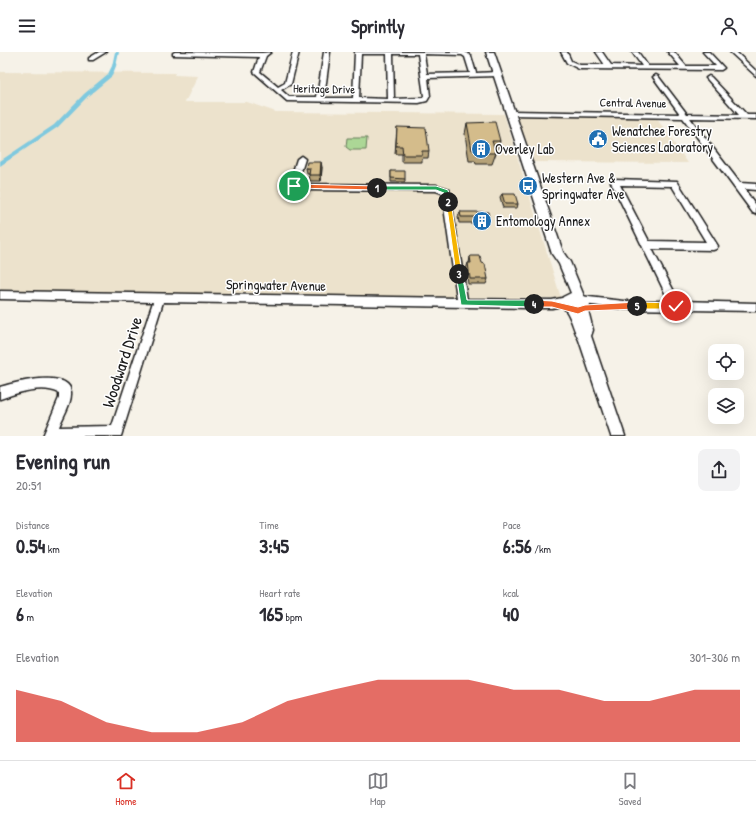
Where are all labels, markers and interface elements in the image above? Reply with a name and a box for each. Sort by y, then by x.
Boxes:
text: Sprintly [351,14,405,39]
icon: menu [16,15,38,37]
icon: person [718,15,740,37]
street label: Heritage Drive [293,79,355,98]
street label: Central Avenue [600,93,667,112]
place label: Wenatchee Forestry Sciences Laboratory [612,121,713,157]
public building icon: Wenatchee Forestry Sciences Laboratory [587,128,609,150]
building icon: Overley Lab [470,138,492,160]
place label: Overley Lab [495,139,554,159]
place label: Western Ave & Springwater Ave [542,168,625,204]
pin [277,169,311,203]
icon: arrive [283,175,305,197]
bus stop icon: Western Ave & Springwater Ave [517,175,539,197]
pin: 1 [367,178,387,198]
text: 1 [375,181,379,195]
pin: 2 [438,192,458,212]
text: 2 [445,195,451,209]
building icon: Entomology Annex [471,210,493,232]
place label: Entomology Annex [496,211,590,231]
pin: 3 [449,264,469,284]
text: 3 [457,267,461,281]
street label: Springwater Avenue [226,274,327,296]
pin [659,289,693,323]
pin: 4 [524,294,544,314]
icon: check [665,295,687,317]
pin: 5 [627,296,647,316]
text: 4 [532,297,536,311]
text: 5 [635,299,639,313]
street label: Woodward Drive [96,313,147,410]
map controls [708,344,744,424]
button: locate [708,344,744,380]
button: layers [708,388,744,424]
text: Evening run [16,446,110,476]
button: share [698,449,740,491]
text: 20:51 [16,476,41,494]
text: Distance [16,518,50,532]
text: Time [259,518,279,532]
text: Pace [503,518,521,532]
text: 0.54 [16,532,45,559]
text: 3:45 [259,532,289,559]
text: 6:56 [503,532,532,559]
text: km [45,542,60,556]
text: /km [532,542,551,556]
text: Elevation [16,586,53,600]
text: Heart rate [259,586,300,600]
text: kcal [503,586,519,600]
text: 6 [16,600,24,627]
text: 165 [259,600,283,627]
text: 40 [503,600,519,627]
text: m [24,610,34,624]
text: bpm [283,610,302,624]
text: Elevation [16,648,59,666]
text: 301–306 m [690,648,740,666]
tab: Home [115,770,137,808]
tab: Map [367,770,389,808]
tab: Saved [619,770,641,808]

